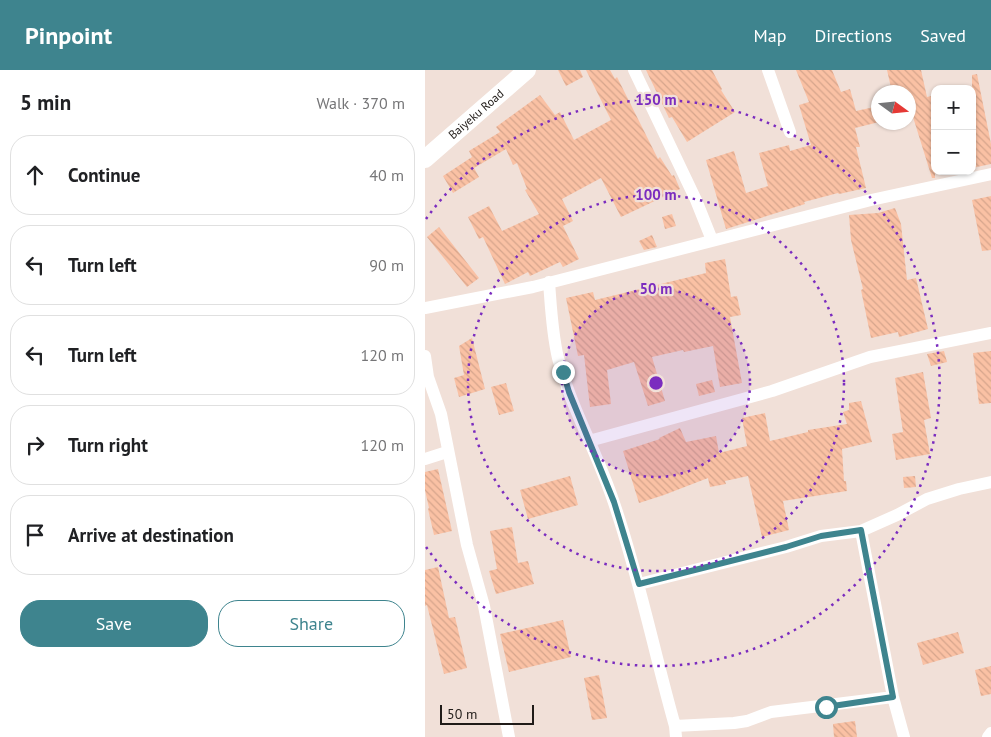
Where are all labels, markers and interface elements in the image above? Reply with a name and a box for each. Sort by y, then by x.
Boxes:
text: Pinpoint [25,20,112,51]
text: Map [754,24,786,47]
text: Directions [814,24,892,47]
text: Saved [920,24,966,47]
north arrow [871,85,916,130]
map controls [931,85,976,175]
button: + [931,85,976,130]
street label: Baiyeku Road [445,86,507,142]
text: 5 min [20,89,71,116]
text: 150 m [635,90,677,109]
text: Walk · 370 m [316,93,405,113]
button: − [931,130,976,175]
icon: ahead [21,161,49,189]
text: Continue [68,163,140,187]
text: 40 m [369,165,404,185]
text: 100 m [635,185,677,204]
icon: left [21,251,49,279]
text: Turn left [68,253,137,277]
text: 90 m [369,255,404,275]
text: 50 m [640,279,672,298]
icon: left [21,341,49,369]
text: Turn left [68,343,137,367]
text: 120 m [361,345,404,365]
route end [552,361,575,384]
centre of rings [647,374,665,392]
icon: right [21,431,49,459]
text: Turn right [68,433,148,457]
text: 120 m [361,435,404,455]
icon: arrive [21,521,49,549]
text: Arrive at destination [68,523,234,547]
button: Save [20,600,208,647]
button: Share [218,600,405,647]
route start [815,696,838,719]
scale bar [440,702,534,725]
text: 50 m [447,705,477,723]

